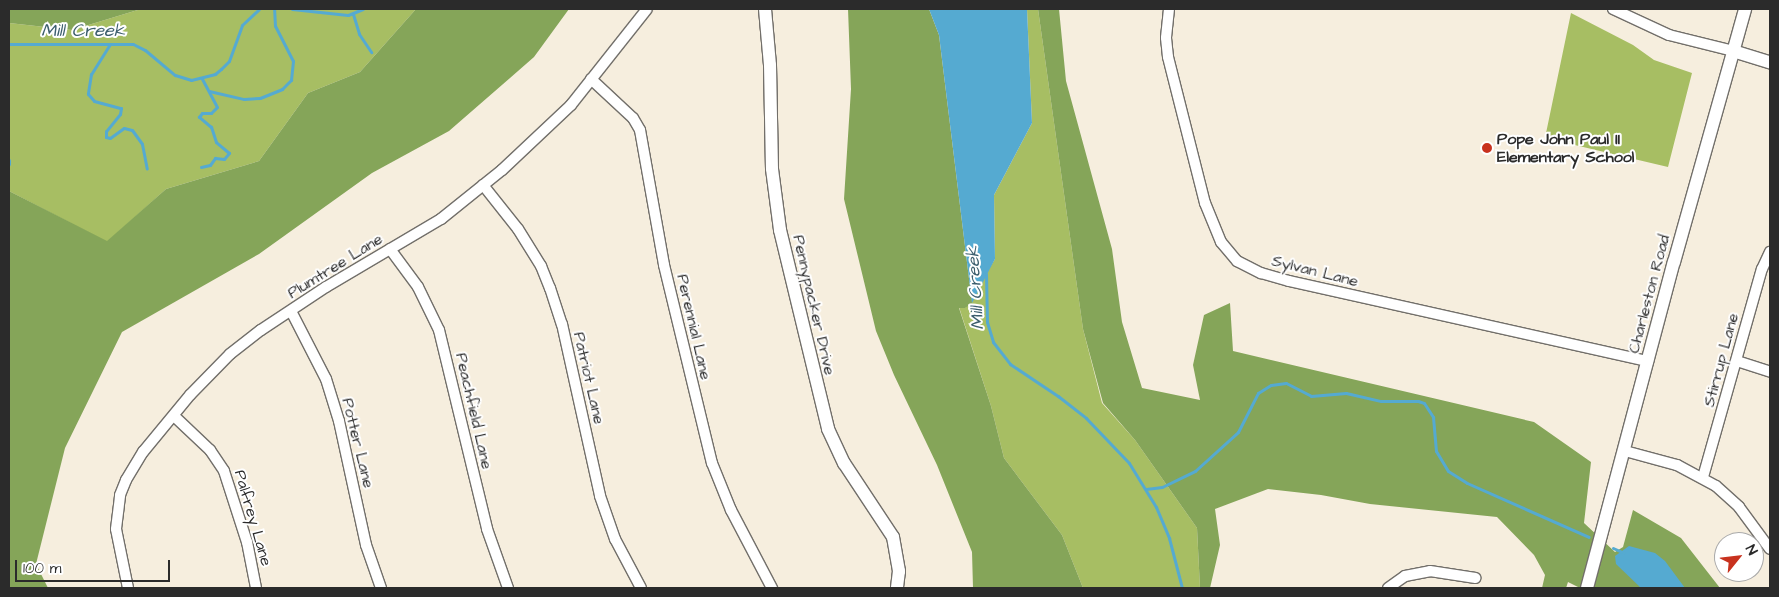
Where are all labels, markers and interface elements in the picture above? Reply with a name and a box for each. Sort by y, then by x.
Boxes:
water label: Mill Creek [41,20,125,42]
place label: Pope John Paul II Elementary School [1497,129,1634,167]
marker: Pope John Paul II Elementary School [1481,142,1493,154]
street label: Plumtree Lane [284,229,386,303]
street label: Pennypacker Drive [789,233,839,377]
street label: Charleston Road [1624,233,1674,355]
water label: Mill Creek [962,246,990,330]
street label: Sylvan Lane [1270,251,1360,291]
street label: Perennial Lane [673,272,715,382]
street label: Stirrup Lane [1699,311,1743,409]
street label: Patriot Lane [569,330,609,426]
street label: Peachfield Lane [451,351,497,471]
street label: Potter Lane [338,396,378,490]
street label: Palfrey Lane [230,468,276,568]
north arrow [1714,532,1764,582]
text: N [1740,542,1762,559]
scale bar [18,550,172,582]
text: 100 m [23,558,62,579]

